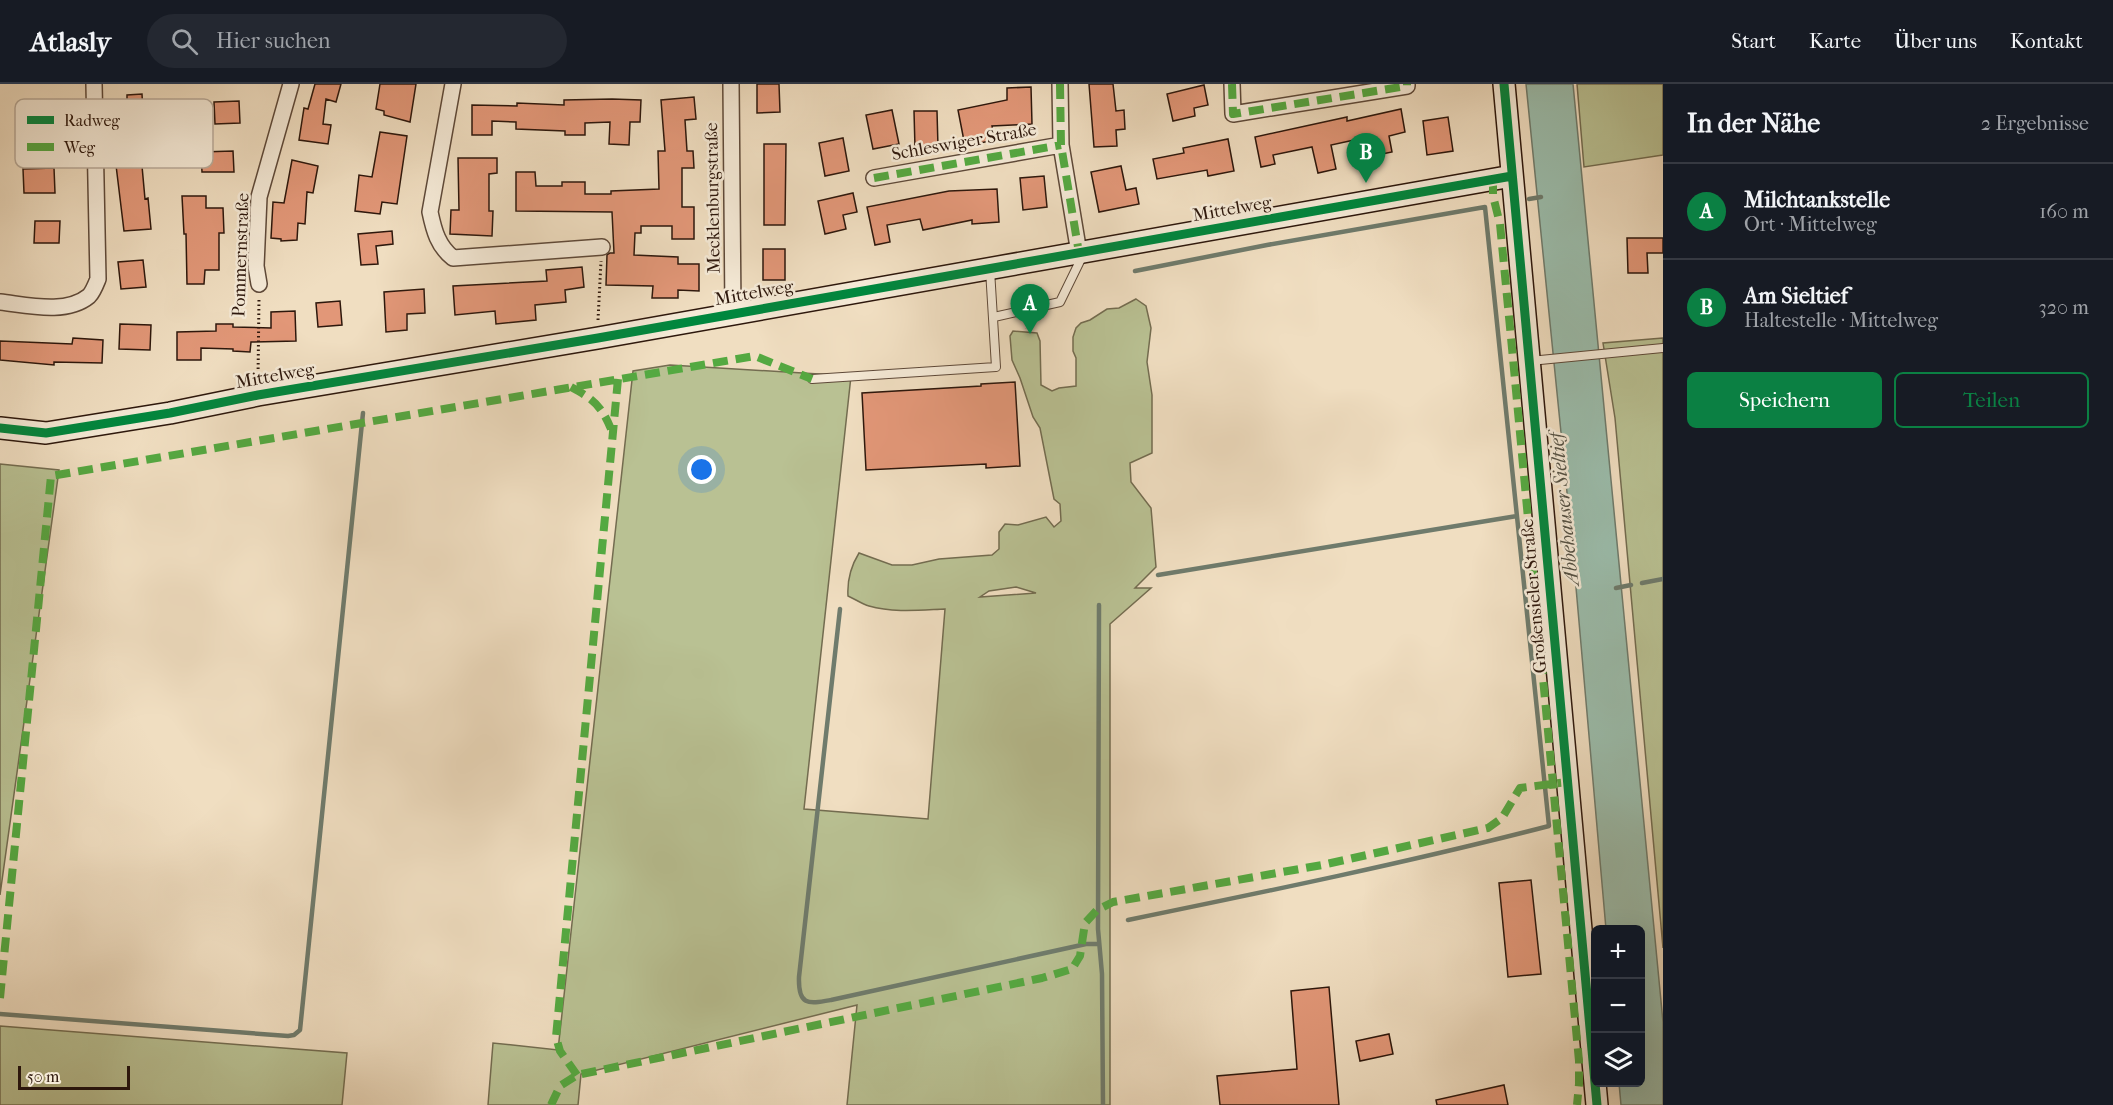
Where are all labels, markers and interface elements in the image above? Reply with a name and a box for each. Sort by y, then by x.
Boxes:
search box [147,14,567,68]
text: Atlasly [30,25,111,58]
icon: search [168,25,201,58]
text: Hier suchen [216,28,331,54]
text: Start [1731,29,1776,53]
text: Karte [1809,29,1861,53]
text: Über uns [1894,29,1977,53]
text: Kontakt [2010,29,2083,53]
legend [15,99,213,168]
text: In der Nähe [1687,108,1820,139]
text: Radweg [64,111,120,130]
text: 2 Ergebnisse [1981,112,2089,135]
street label: Schleswiger Straße [890,119,1038,165]
street label: Mecklenburgstraße [701,122,725,274]
pin: B [1346,134,1386,183]
text: Weg [63,138,96,157]
text: Milchtankstelle [1744,187,1890,213]
street label: Pommernstraße [228,192,254,317]
street label: Mittelweg [1191,192,1273,226]
text: A [1700,200,1713,223]
text: 160 m [2039,200,2089,223]
text: Ort · Mittelweg [1744,213,1877,236]
street label: Mittelweg [713,276,795,310]
text: Am Sieltief [1744,283,1848,309]
pin: A [1010,284,1050,334]
text: B [1700,296,1713,319]
text: 320 m [2039,296,2089,319]
text: Haltestelle · Mittelweg [1744,309,1938,332]
street label: Mittelweg [234,359,316,393]
button: Speichern [1687,372,1882,428]
button: Teilen [1894,372,2089,428]
water label: Abbehauser Sieltief [1544,427,1584,590]
your location [687,455,716,484]
street label: Großensieler Straße [1517,518,1551,674]
map controls [1591,925,1645,1087]
button: + [1591,925,1645,979]
button: − [1591,979,1645,1033]
button: layers [1591,1033,1645,1087]
scale bar [18,1063,130,1090]
text: 50 m [27,1067,59,1086]

